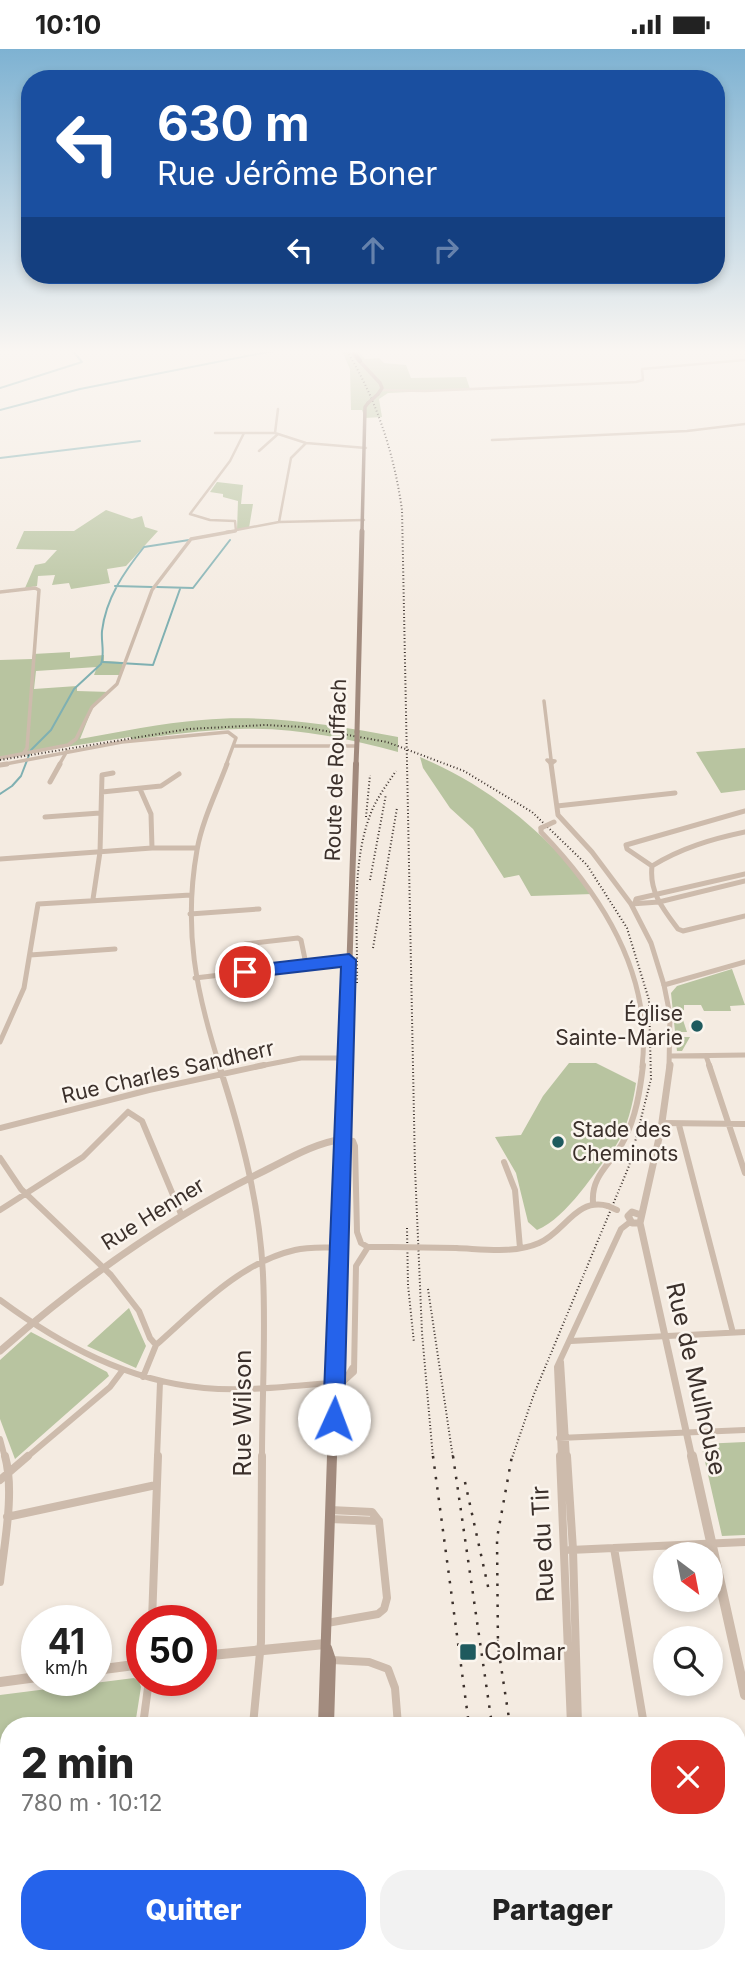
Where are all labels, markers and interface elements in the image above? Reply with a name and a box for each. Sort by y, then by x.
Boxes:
text: 10:10 [35,9,101,40]
text: 630 m [157,94,310,153]
icon: left [42,98,133,189]
text: Rue Jérôme Boner [157,154,437,193]
icon: left [281,231,319,269]
icon: ahead [354,231,392,269]
icon: right [427,231,465,269]
street label: Route de Rouffach [320,678,351,862]
pin [215,942,275,1002]
icon: arrive [226,953,264,991]
place label: Église Sainte-Marie [555,1000,683,1050]
marker: Église Sainte-Marie [689,1018,705,1034]
street label: Rue Charles Sandherr [59,1035,277,1108]
place label: Stade des Cheminots [572,1117,678,1166]
marker: Stade des Cheminots [550,1134,566,1150]
street label: Rue Henner [97,1172,209,1255]
street label: Rue de Mulhouse [660,1280,733,1478]
street label: Rue Wilson [228,1350,257,1476]
position arrow [297,1382,371,1456]
street label: Rue du Tir [525,1485,560,1603]
north arrow [653,1542,723,1612]
map controls [653,1542,723,1696]
speed limit sign: 50 [126,1605,217,1696]
text: 41 [48,1620,85,1662]
button: search [653,1626,723,1696]
place label: Colmar [484,1637,565,1666]
marker: Colmar [458,1642,478,1662]
text: km/h [45,1657,88,1678]
text: 2 min [21,1737,135,1788]
button: close [651,1740,725,1814]
text: 780 m · 10:12 [21,1789,162,1817]
button: Quitter [21,1870,366,1950]
button: Partager [380,1870,725,1950]

